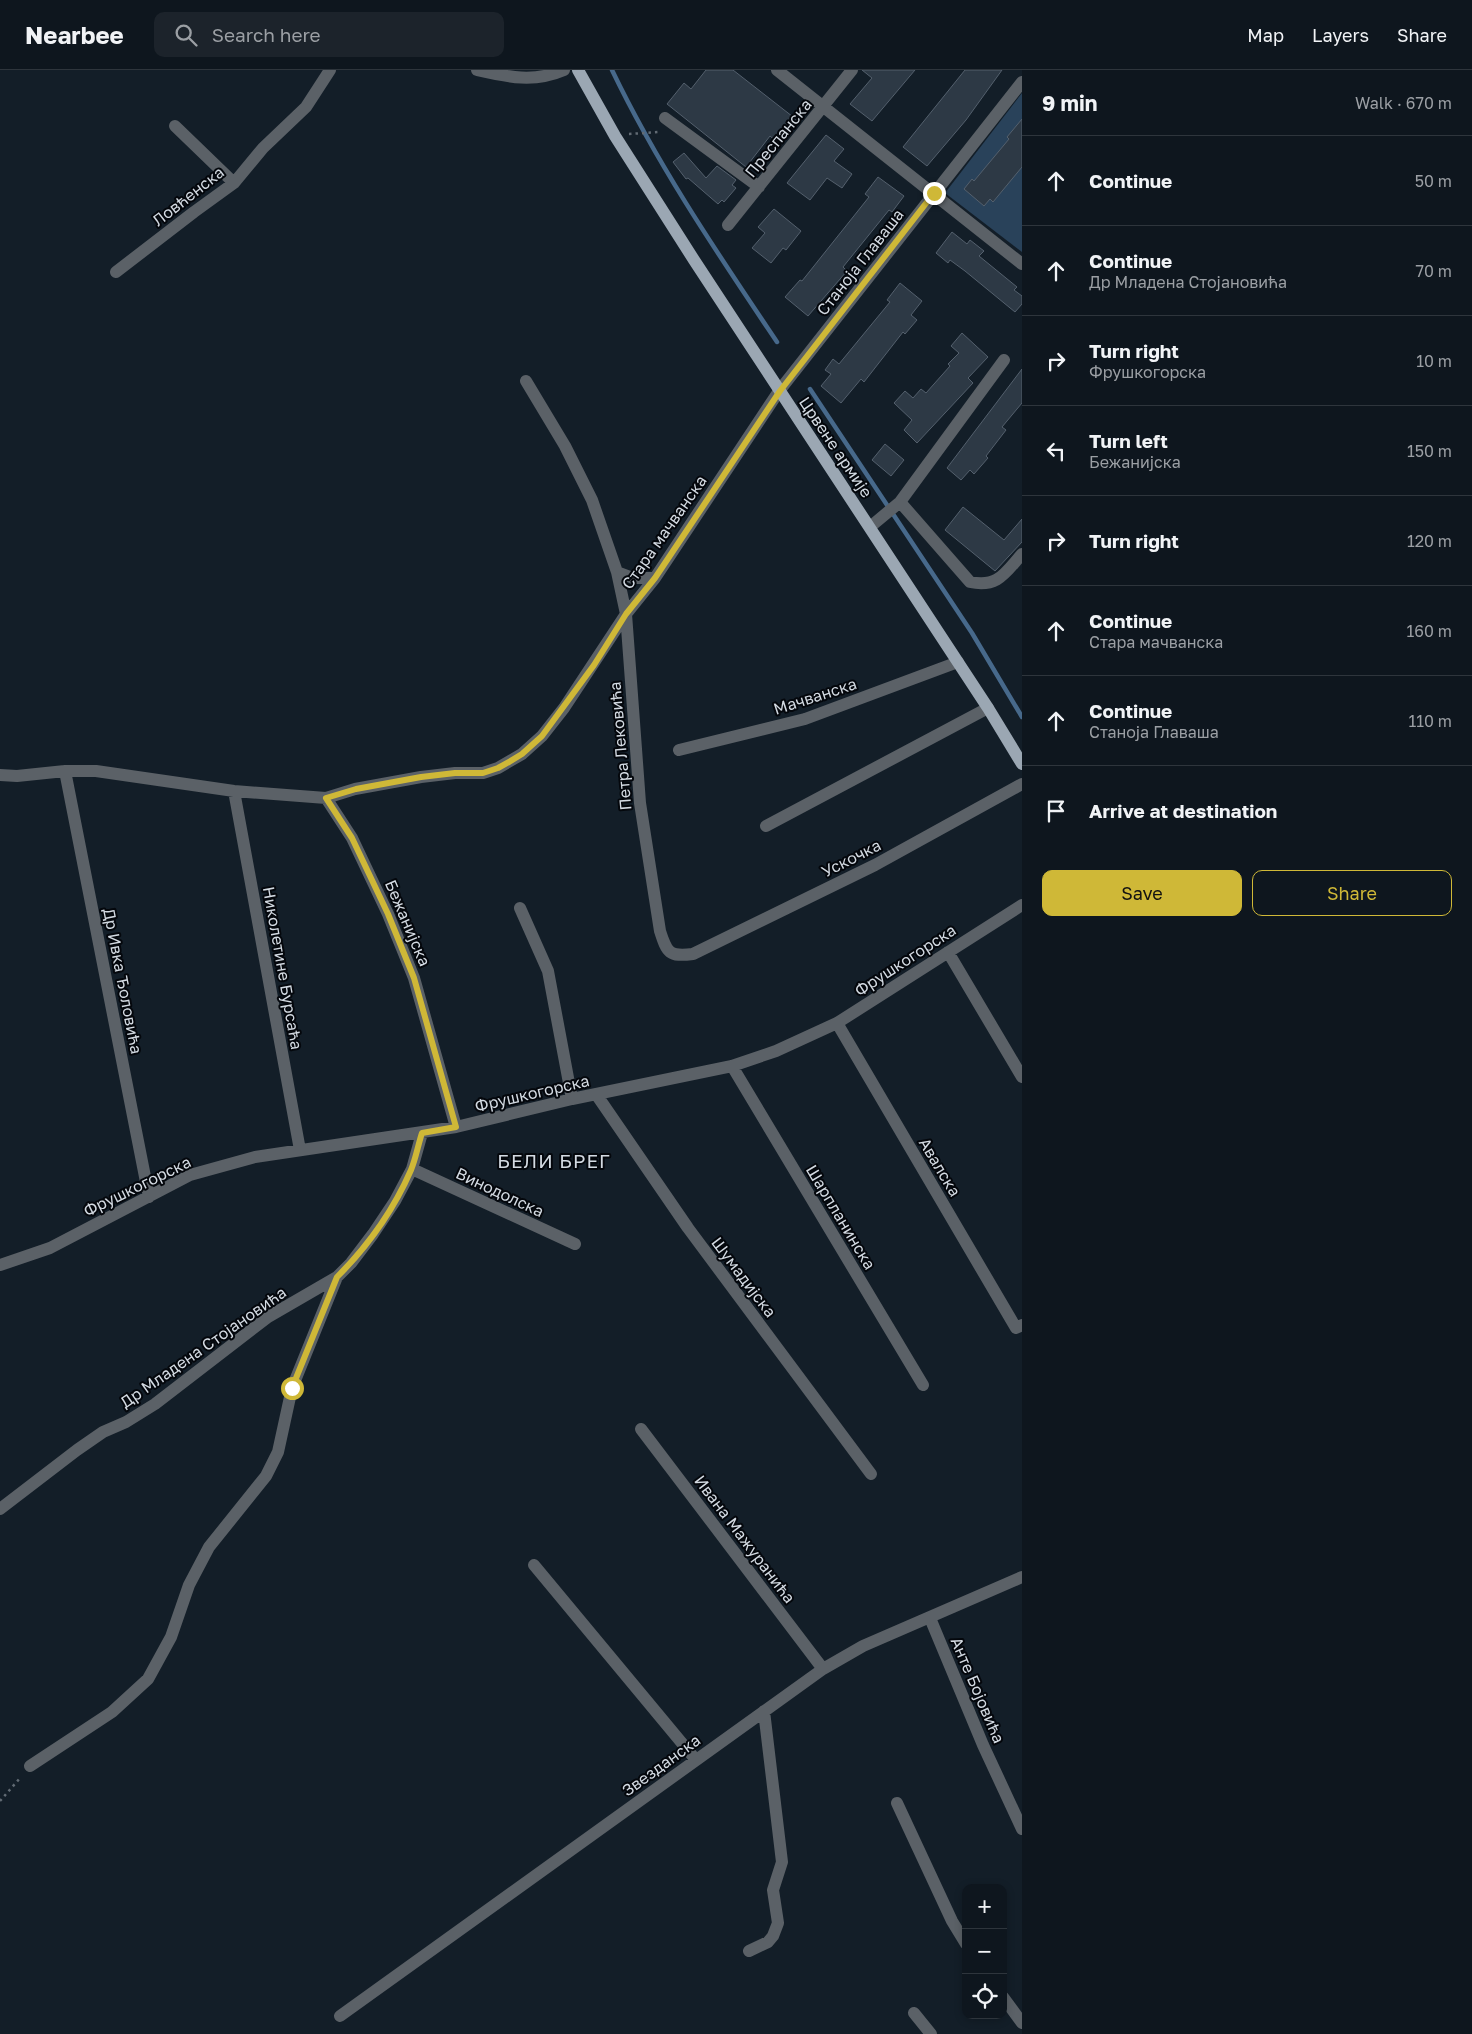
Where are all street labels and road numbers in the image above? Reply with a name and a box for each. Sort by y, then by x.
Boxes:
street label: Преспанска [740,95,816,181]
street label: Ловћенска [148,162,228,230]
street label: Станоја Главаша [812,205,908,319]
street label: Црвене армије [795,393,877,501]
street label: Стара мачванска [617,471,711,593]
street label: Мачванска [771,673,859,719]
street label: Петра Лековића [604,681,636,811]
street label: Ускочка [818,835,884,881]
street label: Бежанијска [381,877,435,969]
street label: Николетине Бурсаћа [259,885,307,1051]
street label: Др Ивка Ђоловића [99,906,147,1056]
street label: Фрушкогорска [850,920,960,1000]
street label: Фрушкогорска [473,1070,591,1116]
street label: Авалска [915,1134,965,1200]
street label: Фрушкогорска [80,1151,194,1221]
street label: Шарпланинска [802,1161,880,1273]
street label: Винодолска [453,1163,547,1221]
street label: Шумадијска [707,1233,781,1321]
street label: Др Младена Стојановића [116,1282,290,1412]
street label: Ивана Мажуранића [690,1471,800,1607]
street label: Анте Бојовића [947,1634,1009,1746]
street label: Звезданска [618,1730,704,1800]

